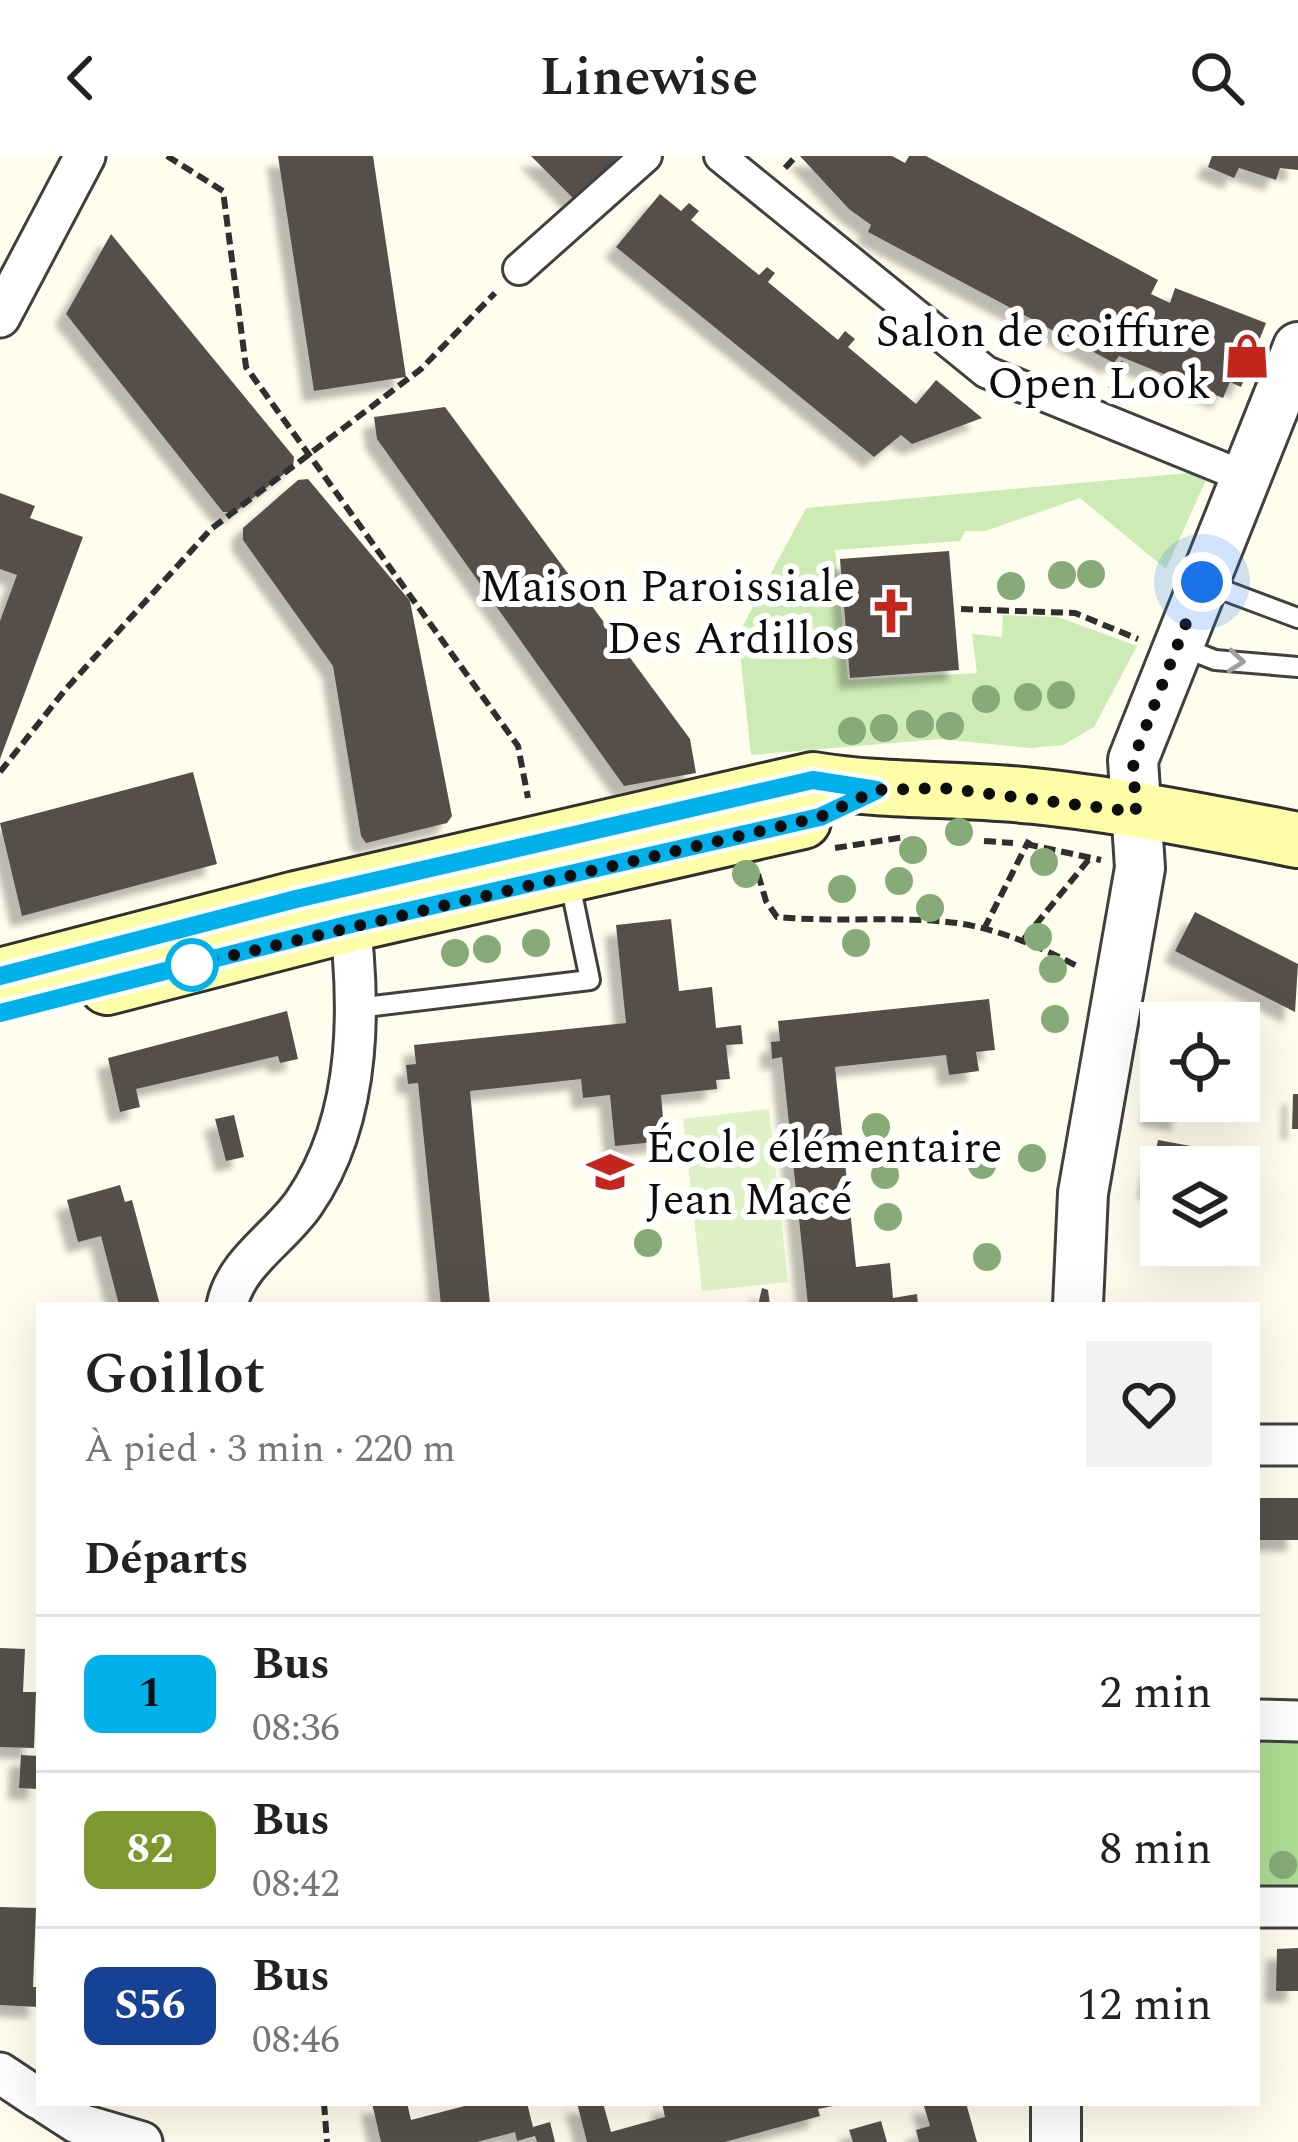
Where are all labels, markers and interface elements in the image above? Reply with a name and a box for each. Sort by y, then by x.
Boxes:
text: Linewise [540,37,758,119]
icon: back [48,45,114,111]
icon: search [1184,45,1250,111]
place label: Salon de coiffure Open Look [876,298,1211,419]
shop icon: Salon de coiffure Open Look [1222,331,1272,381]
your location [1172,552,1232,612]
place label: Maison Paroissiale Des Ardillos [479,553,855,674]
church icon: Maison Paroissiale Des Ardillos [866,586,916,636]
one-way arrow [1227,648,1246,674]
unlabelled marker [167,940,217,990]
map controls [1140,1002,1260,1266]
button: locate [1140,1002,1260,1122]
place label: École élémentaire Jean Macé [646,1114,1003,1235]
button: layers [1140,1146,1260,1266]
school or university icon: École élémentaire Jean Macé [585,1147,635,1197]
text: Goillot [84,1332,265,1418]
button: heart [1086,1341,1212,1467]
text: À pied · 3 min · 220 m [84,1420,456,1479]
text: Départs [84,1525,249,1594]
text: Bus [252,1630,330,1699]
text: 2 min [1099,1659,1212,1728]
text: 1 [138,1662,162,1725]
text: 08:36 [252,1699,340,1758]
text: Bus [252,1786,330,1855]
text: 8 min [1099,1815,1212,1884]
text: 82 [126,1818,174,1881]
text: 08:42 [252,1855,340,1914]
text: Bus [252,1942,330,2011]
text: 12 min [1077,1971,1212,2040]
text: S56 [114,1974,186,2037]
text: 08:46 [252,2011,340,2070]

